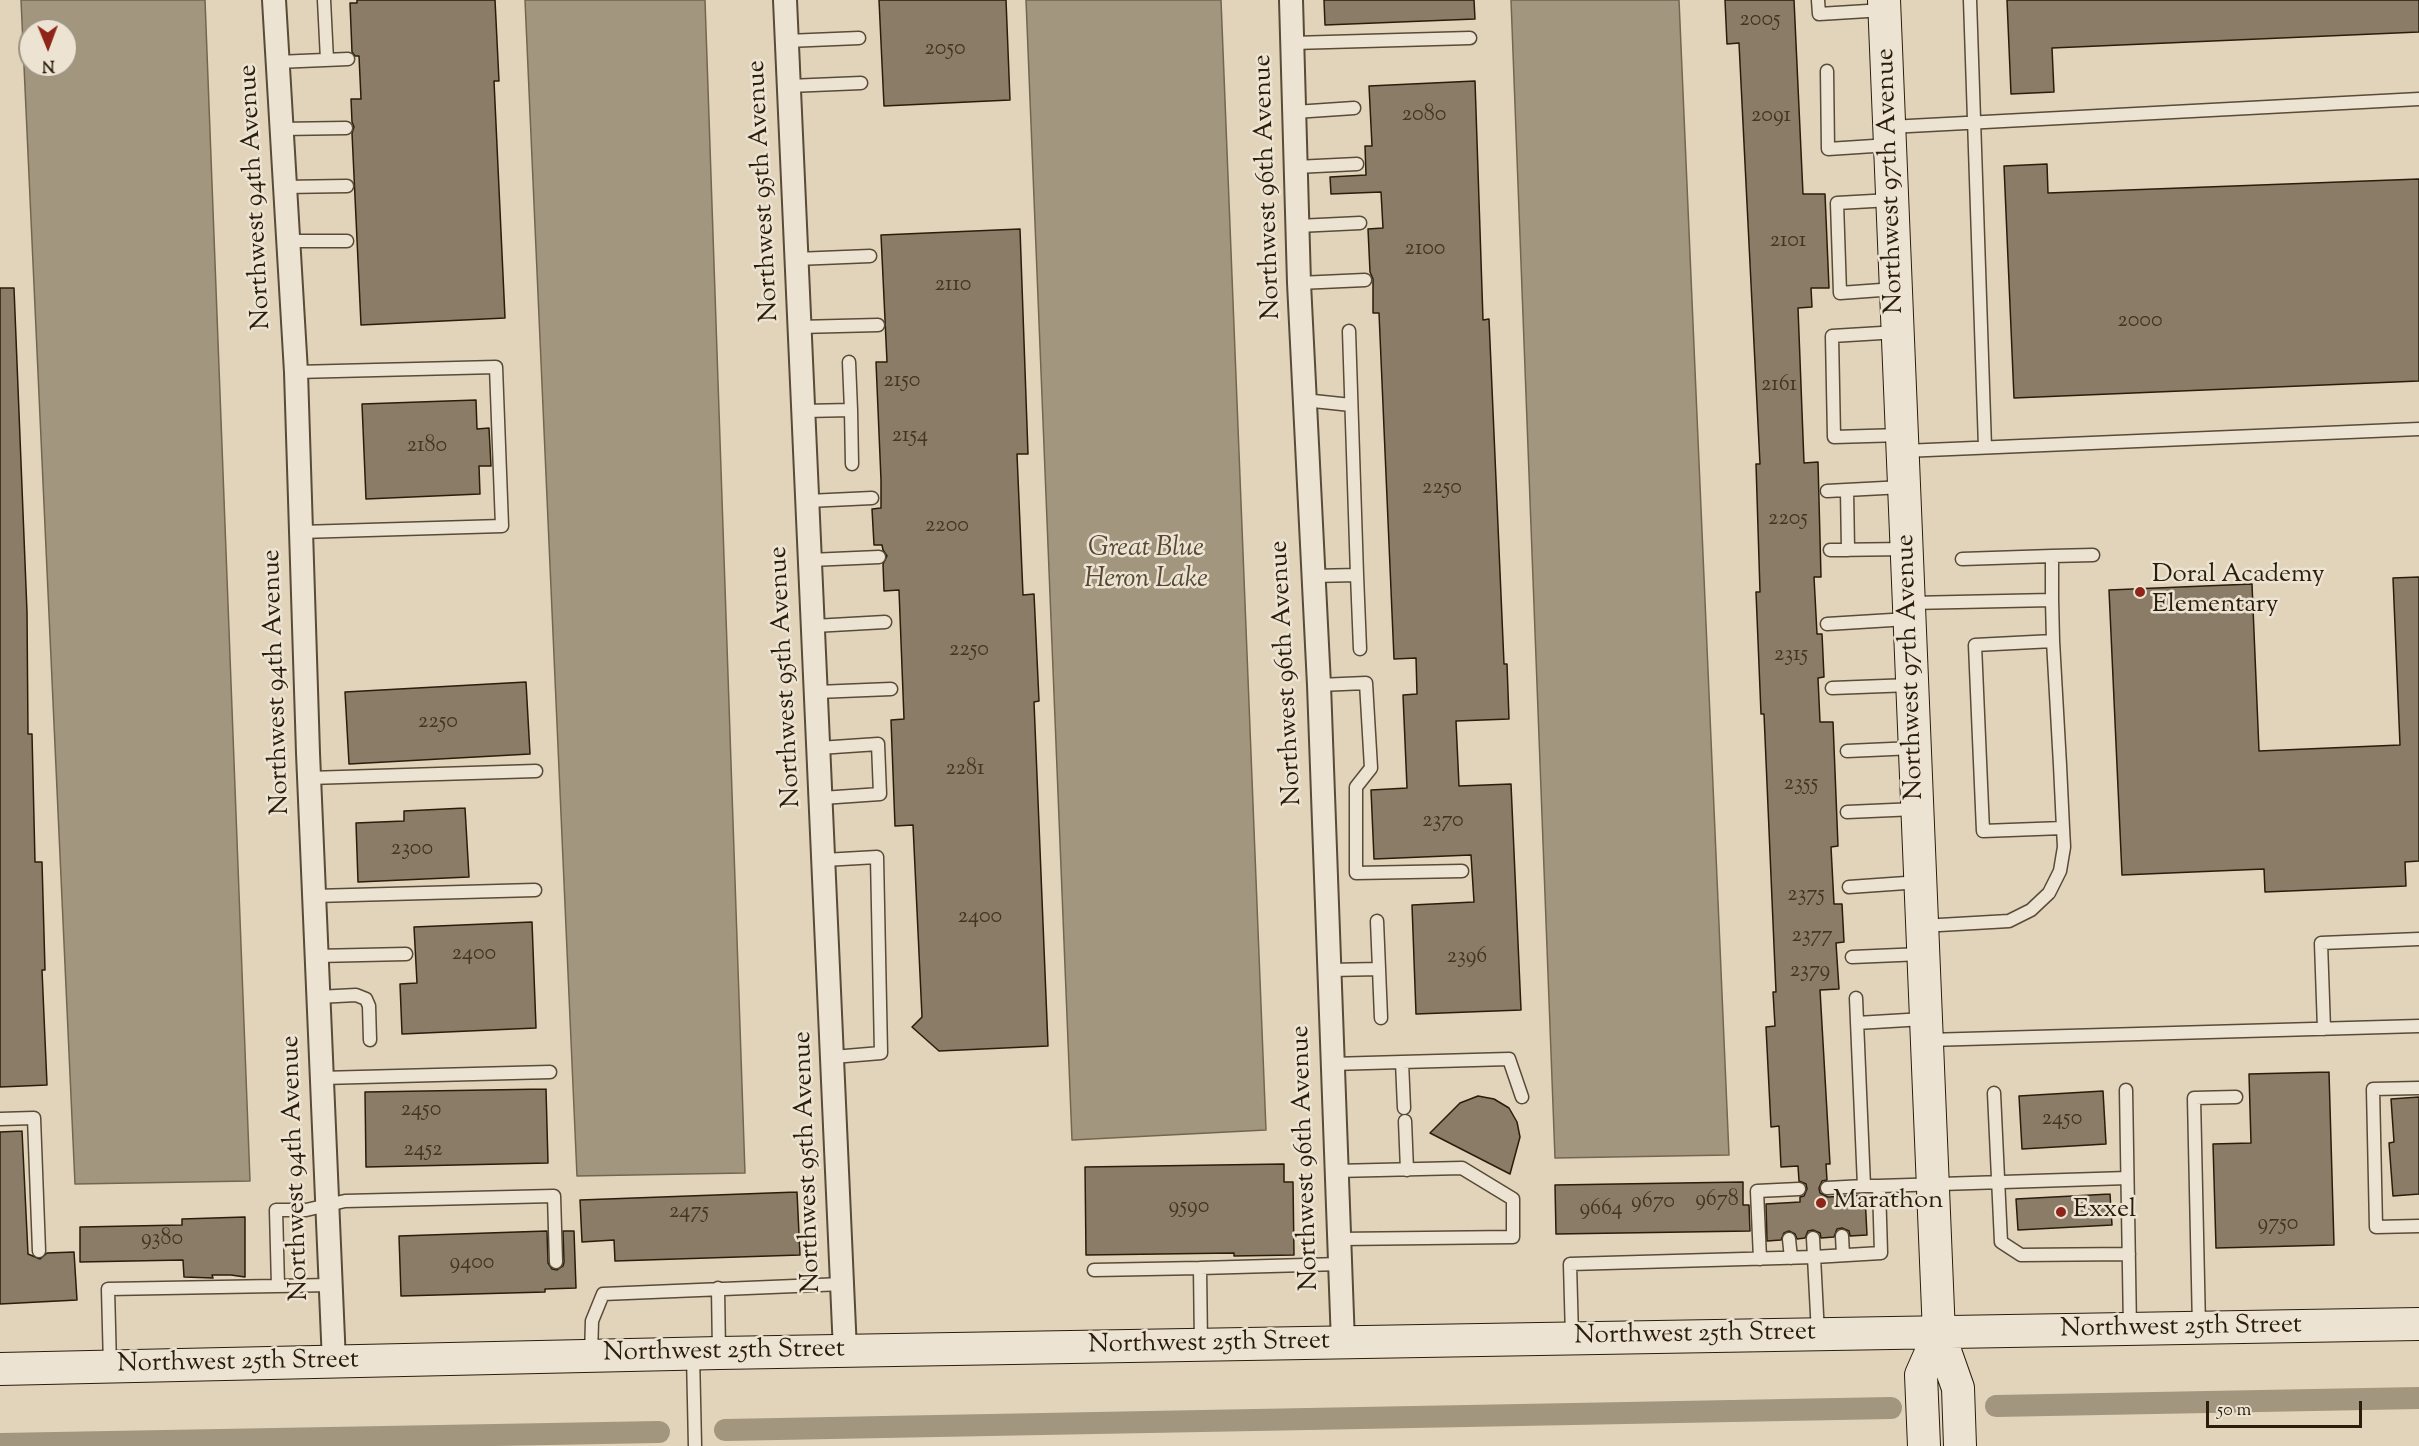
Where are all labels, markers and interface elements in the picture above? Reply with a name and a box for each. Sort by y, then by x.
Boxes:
house number: 2005 [1739,8,1781,34]
north arrow [18,18,78,78]
house number: 2050 [924,37,966,63]
street label: Northwest 97th Avenue [1872,48,1912,314]
text: N [42,53,55,76]
street label: Northwest 96th Avenue [1249,54,1289,320]
street label: Northwest 95th Avenue [743,59,787,323]
street label: Northwest 94th Avenue [234,63,280,331]
house number: 2080 [1402,103,1446,129]
house number: 2091 [1751,104,1791,130]
house number: 2101 [1770,229,1806,255]
house number: 2100 [1405,237,1445,263]
house number: 2110 [935,273,971,299]
house number: 2000 [2117,309,2163,335]
house number: 2150 [884,369,920,395]
house number: 2161 [1761,373,1797,399]
house number: 2154 [892,424,928,450]
house number: 2180 [407,434,447,460]
house number: 2250 [1422,476,1462,502]
house number: 2205 [1768,507,1808,533]
house number: 2200 [925,514,969,540]
water label: Great Blue Heron Lake [1084,534,1208,597]
street label: Northwest 97th Avenue [1892,534,1932,800]
street label: Northwest 96th Avenue [1265,540,1311,806]
street label: Northwest 95th Avenue [765,545,809,809]
street label: Northwest 94th Avenue [258,549,298,815]
place label: Doral Academy Elementary [2152,561,2325,622]
marker: Doral Academy Elementary [2133,585,2147,599]
house number: 2250 [949,638,989,664]
house number: 2315 [1774,643,1808,669]
house number: 2250 [418,710,458,736]
house number: 2281 [945,757,985,783]
house number: 2355 [1784,772,1818,798]
house number: 2370 [1422,809,1464,835]
house number: 2300 [391,837,433,863]
house number: 2375 [1787,883,1825,909]
house number: 2400 [958,905,1002,931]
house number: 2377 [1791,924,1833,950]
house number: 2400 [452,942,496,968]
house number: 2396 [1447,945,1487,971]
house number: 2379 [1790,959,1830,985]
street label: Northwest 96th Avenue [1287,1025,1327,1291]
street label: Northwest 95th Avenue [789,1031,829,1293]
street label: Northwest 94th Avenue [277,1035,317,1301]
house number: 2450 [401,1098,441,1124]
house number: 2450 [2042,1107,2082,1133]
house number: 2452 [403,1138,443,1164]
place label: Marathon [1833,1187,1943,1219]
house number: 9678 [1695,1188,1739,1214]
house number: 9670 [1631,1190,1675,1216]
house number: 9590 [1169,1195,1209,1221]
marker: Marathon [1814,1196,1828,1210]
place label: Exxel [2073,1196,2136,1228]
house number: 9664 [1579,1197,1623,1223]
house number: 2475 [669,1200,709,1226]
marker: Exxel [2054,1205,2068,1219]
house number: 9750 [2258,1212,2298,1238]
house number: 9380 [141,1227,183,1253]
house number: 9400 [450,1251,494,1277]
street label: Northwest 25th Street [2060,1311,2302,1347]
street label: Northwest 25th Street [1574,1318,1816,1354]
street label: Northwest 25th Street [1088,1327,1330,1363]
street label: Northwest 25th Street [603,1335,845,1371]
street label: Northwest 25th Street [117,1346,359,1382]
scale bar [2209,1389,2365,1427]
text: 50 m [2217,1398,2251,1424]

